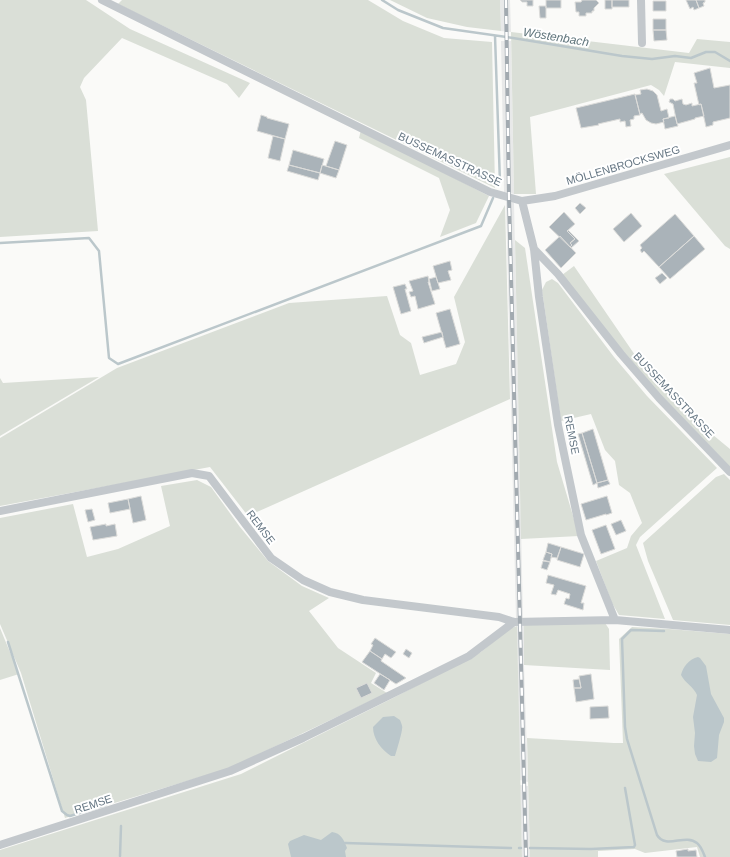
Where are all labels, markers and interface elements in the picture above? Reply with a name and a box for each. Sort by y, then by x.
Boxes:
water label: Wöstenbach [522,25,590,49]
street label: BUSSEMASSTRASSE [396,130,504,188]
street label: MÖLLENBROCKSWEG [565,143,681,187]
street label: BUSSEMASSTRASSE [631,350,717,440]
street label: REMSE [562,415,582,455]
street label: REMSE [244,508,278,546]
street label: REMSE [73,792,113,816]

